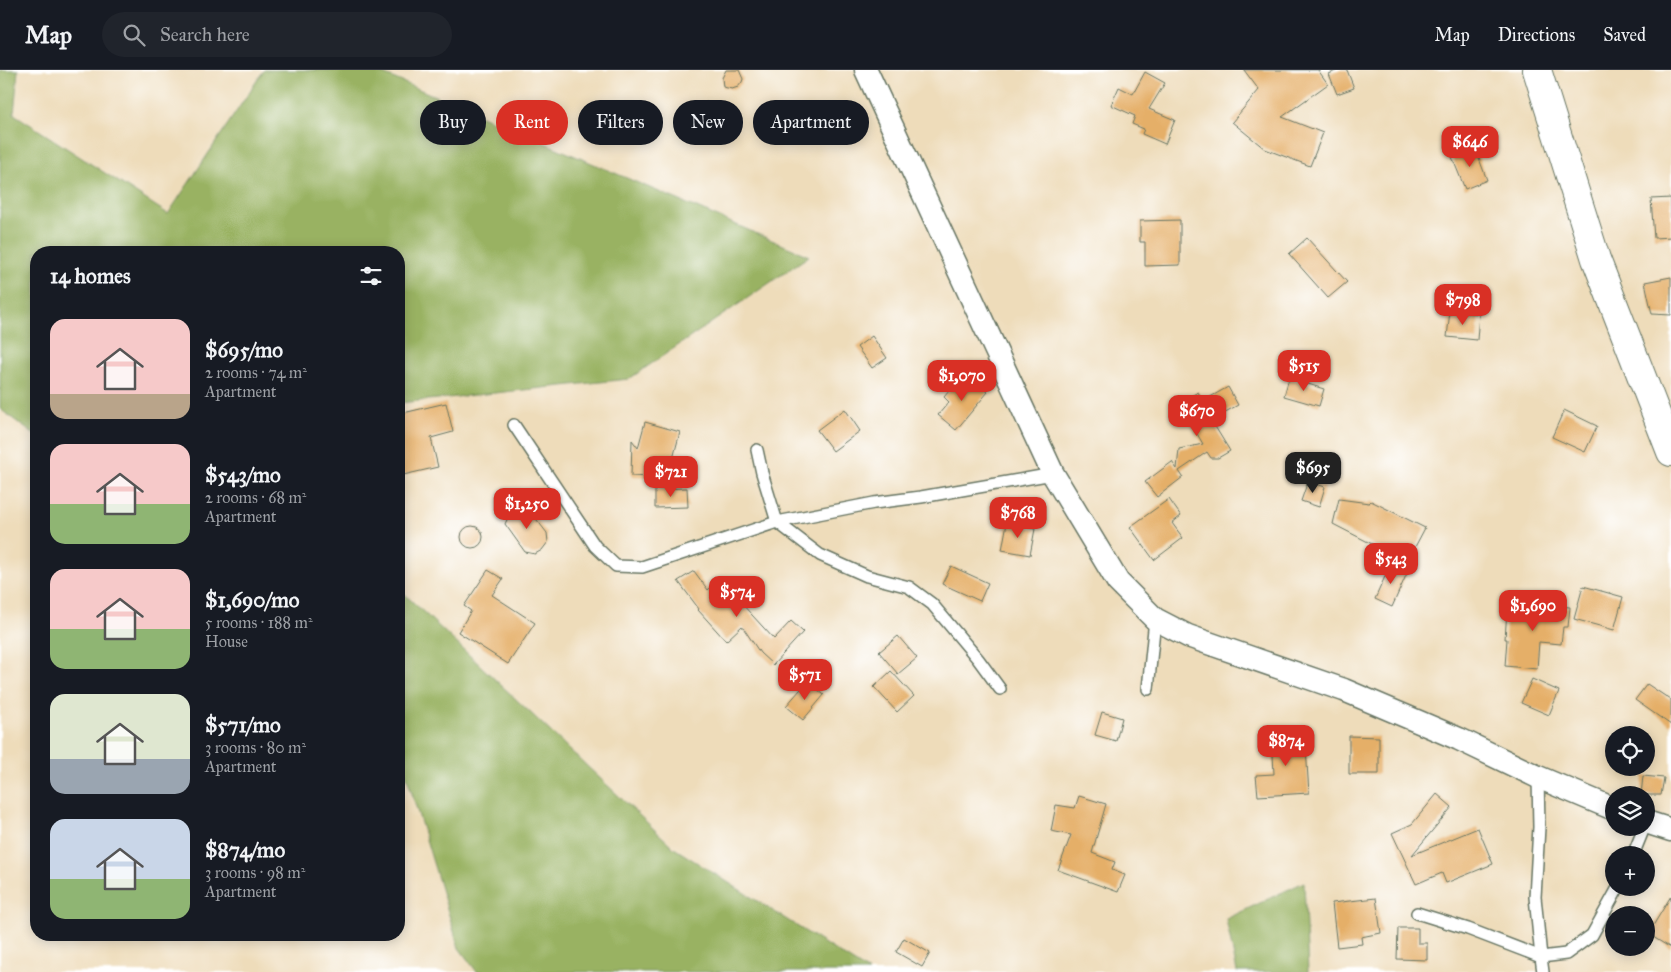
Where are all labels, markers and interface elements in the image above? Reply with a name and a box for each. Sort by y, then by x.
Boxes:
search box [102,12,452,57]
text: Map [25,20,72,50]
icon: search [120,21,148,49]
text: Search here [160,23,250,46]
text: Map [1434,24,1470,46]
text: Directions [1498,24,1575,46]
text: Saved [1603,24,1646,46]
chip: Buy [420,100,486,145]
chip: Rent [496,100,568,145]
chip: Filters [578,100,663,145]
chip: New [673,100,743,145]
chip: Apartment [753,100,869,145]
pin: $646 [1440,126,1500,168]
text: $646 [1453,132,1487,151]
icon: filters [357,262,385,290]
text: 14 homes [50,263,131,289]
pin: $798 [1433,284,1493,326]
text: $798 [1445,290,1481,309]
text: $695/mo [205,337,283,363]
icon: home [90,339,150,399]
pin: $515 [1274,350,1334,392]
text: $515 [1289,356,1319,375]
pin: $1,070 [921,360,1003,402]
text: 2 rooms · 74 m² [205,363,307,382]
text: $1,070 [938,366,986,385]
text: Apartment [205,382,277,401]
pin: $670 [1167,394,1227,437]
text: $670 [1179,401,1215,420]
pin: $695 [1283,452,1343,494]
pin: $721 [641,456,701,498]
text: $695 [1296,458,1330,477]
text: $543/mo [205,462,281,488]
text: $721 [655,462,687,481]
icon: home [90,464,150,524]
text: 2 rooms · 68 m² [205,488,306,507]
pin: $1,250 [486,488,568,530]
text: $1,250 [505,494,549,513]
pin: $768 [988,496,1048,539]
text: $768 [1001,503,1035,522]
text: Apartment [205,507,277,526]
pin: $543 [1361,542,1421,585]
text: $543 [1375,549,1407,568]
pin: $574 [707,576,767,618]
text: $574 [720,582,754,601]
text: $1,690/mo [205,587,300,613]
icon: home [90,589,150,649]
pin: $1,690 [1492,590,1574,632]
text: $1,690 [1510,596,1556,615]
text: 5 rooms · 188 m² [205,613,313,632]
text: House [205,632,248,651]
pin: $571 [775,658,835,701]
text: $571 [789,665,821,684]
text: $571/mo [205,712,281,738]
icon: home [90,714,150,774]
pin: $874 [1256,724,1316,767]
map controls [1605,726,1655,956]
button: locate [1605,726,1655,776]
text: $874 [1268,731,1304,750]
text: 3 rooms · 80 m² [205,738,306,757]
text: Apartment [205,757,277,776]
button: layers [1605,786,1655,836]
text: $874/mo [205,837,285,863]
icon: home [90,839,150,899]
button: + [1605,846,1655,896]
text: 3 rooms · 98 m² [205,863,305,882]
text: Apartment [205,882,277,901]
button: − [1605,906,1655,956]

